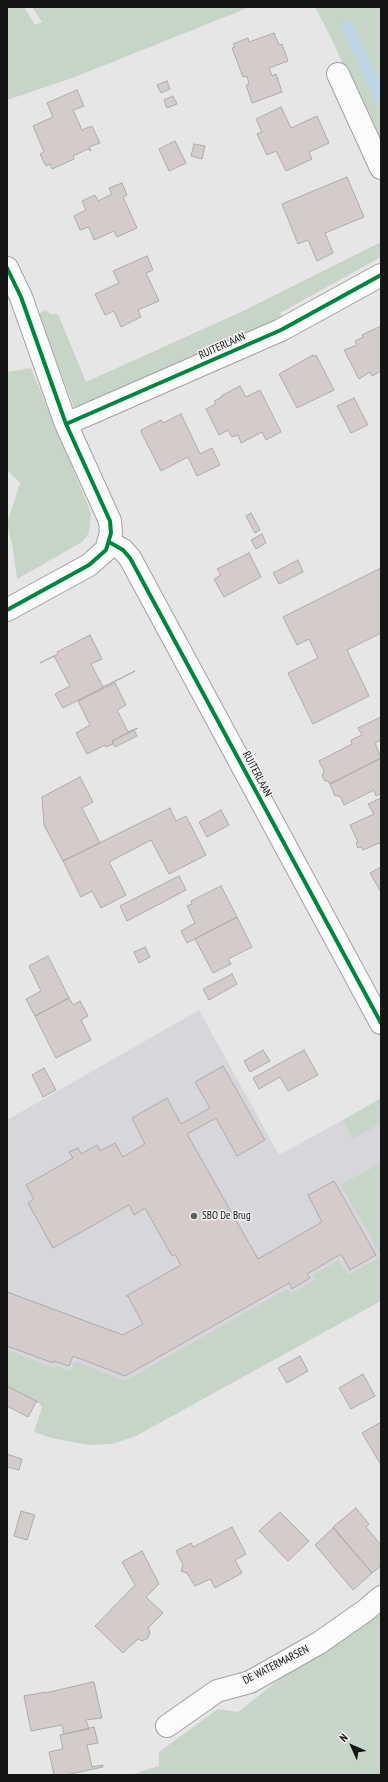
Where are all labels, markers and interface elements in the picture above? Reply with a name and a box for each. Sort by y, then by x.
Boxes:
street label: RUITERLAAN [197,330,247,362]
street label: RUITERLAAN [240,749,274,799]
place label: SBO De Brug [202,1209,251,1223]
marker: SBO De Brug [189,1211,199,1221]
street label: DE WATERMARSEN [241,1643,311,1687]
north arrow [332,1726,372,1766]
text: N [336,1730,351,1745]

